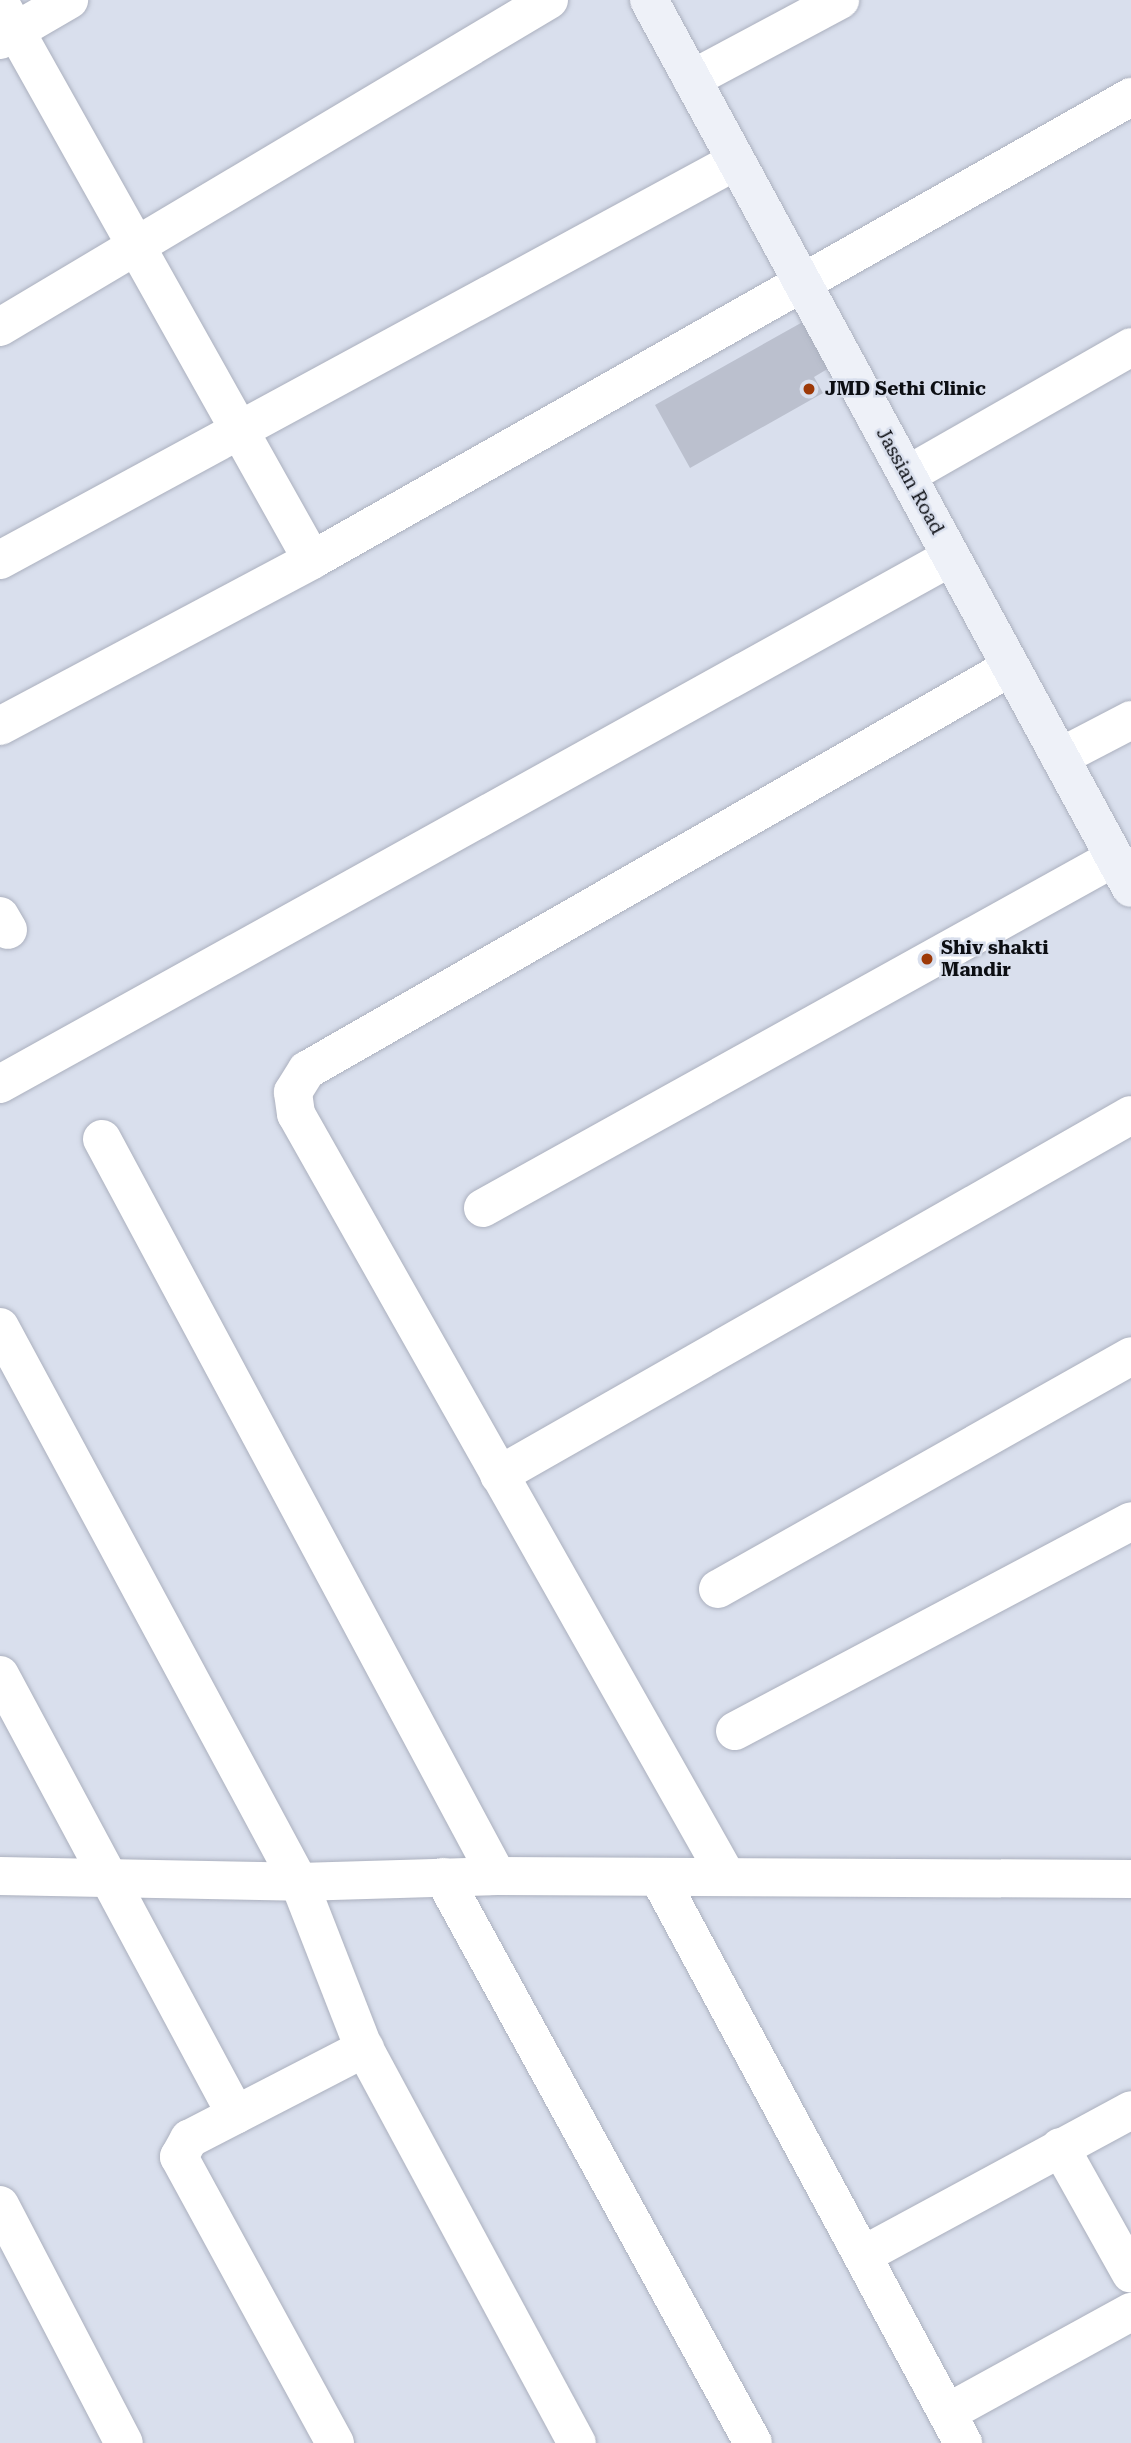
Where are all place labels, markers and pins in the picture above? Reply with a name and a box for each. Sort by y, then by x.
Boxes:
place label: JMD Sethi Clinic [825,378,986,400]
marker: JMD Sethi Clinic [799,379,819,399]
place label: Shiv shakti Mandir [941,937,1049,981]
marker: Shiv shakti Mandir [919,951,935,967]

